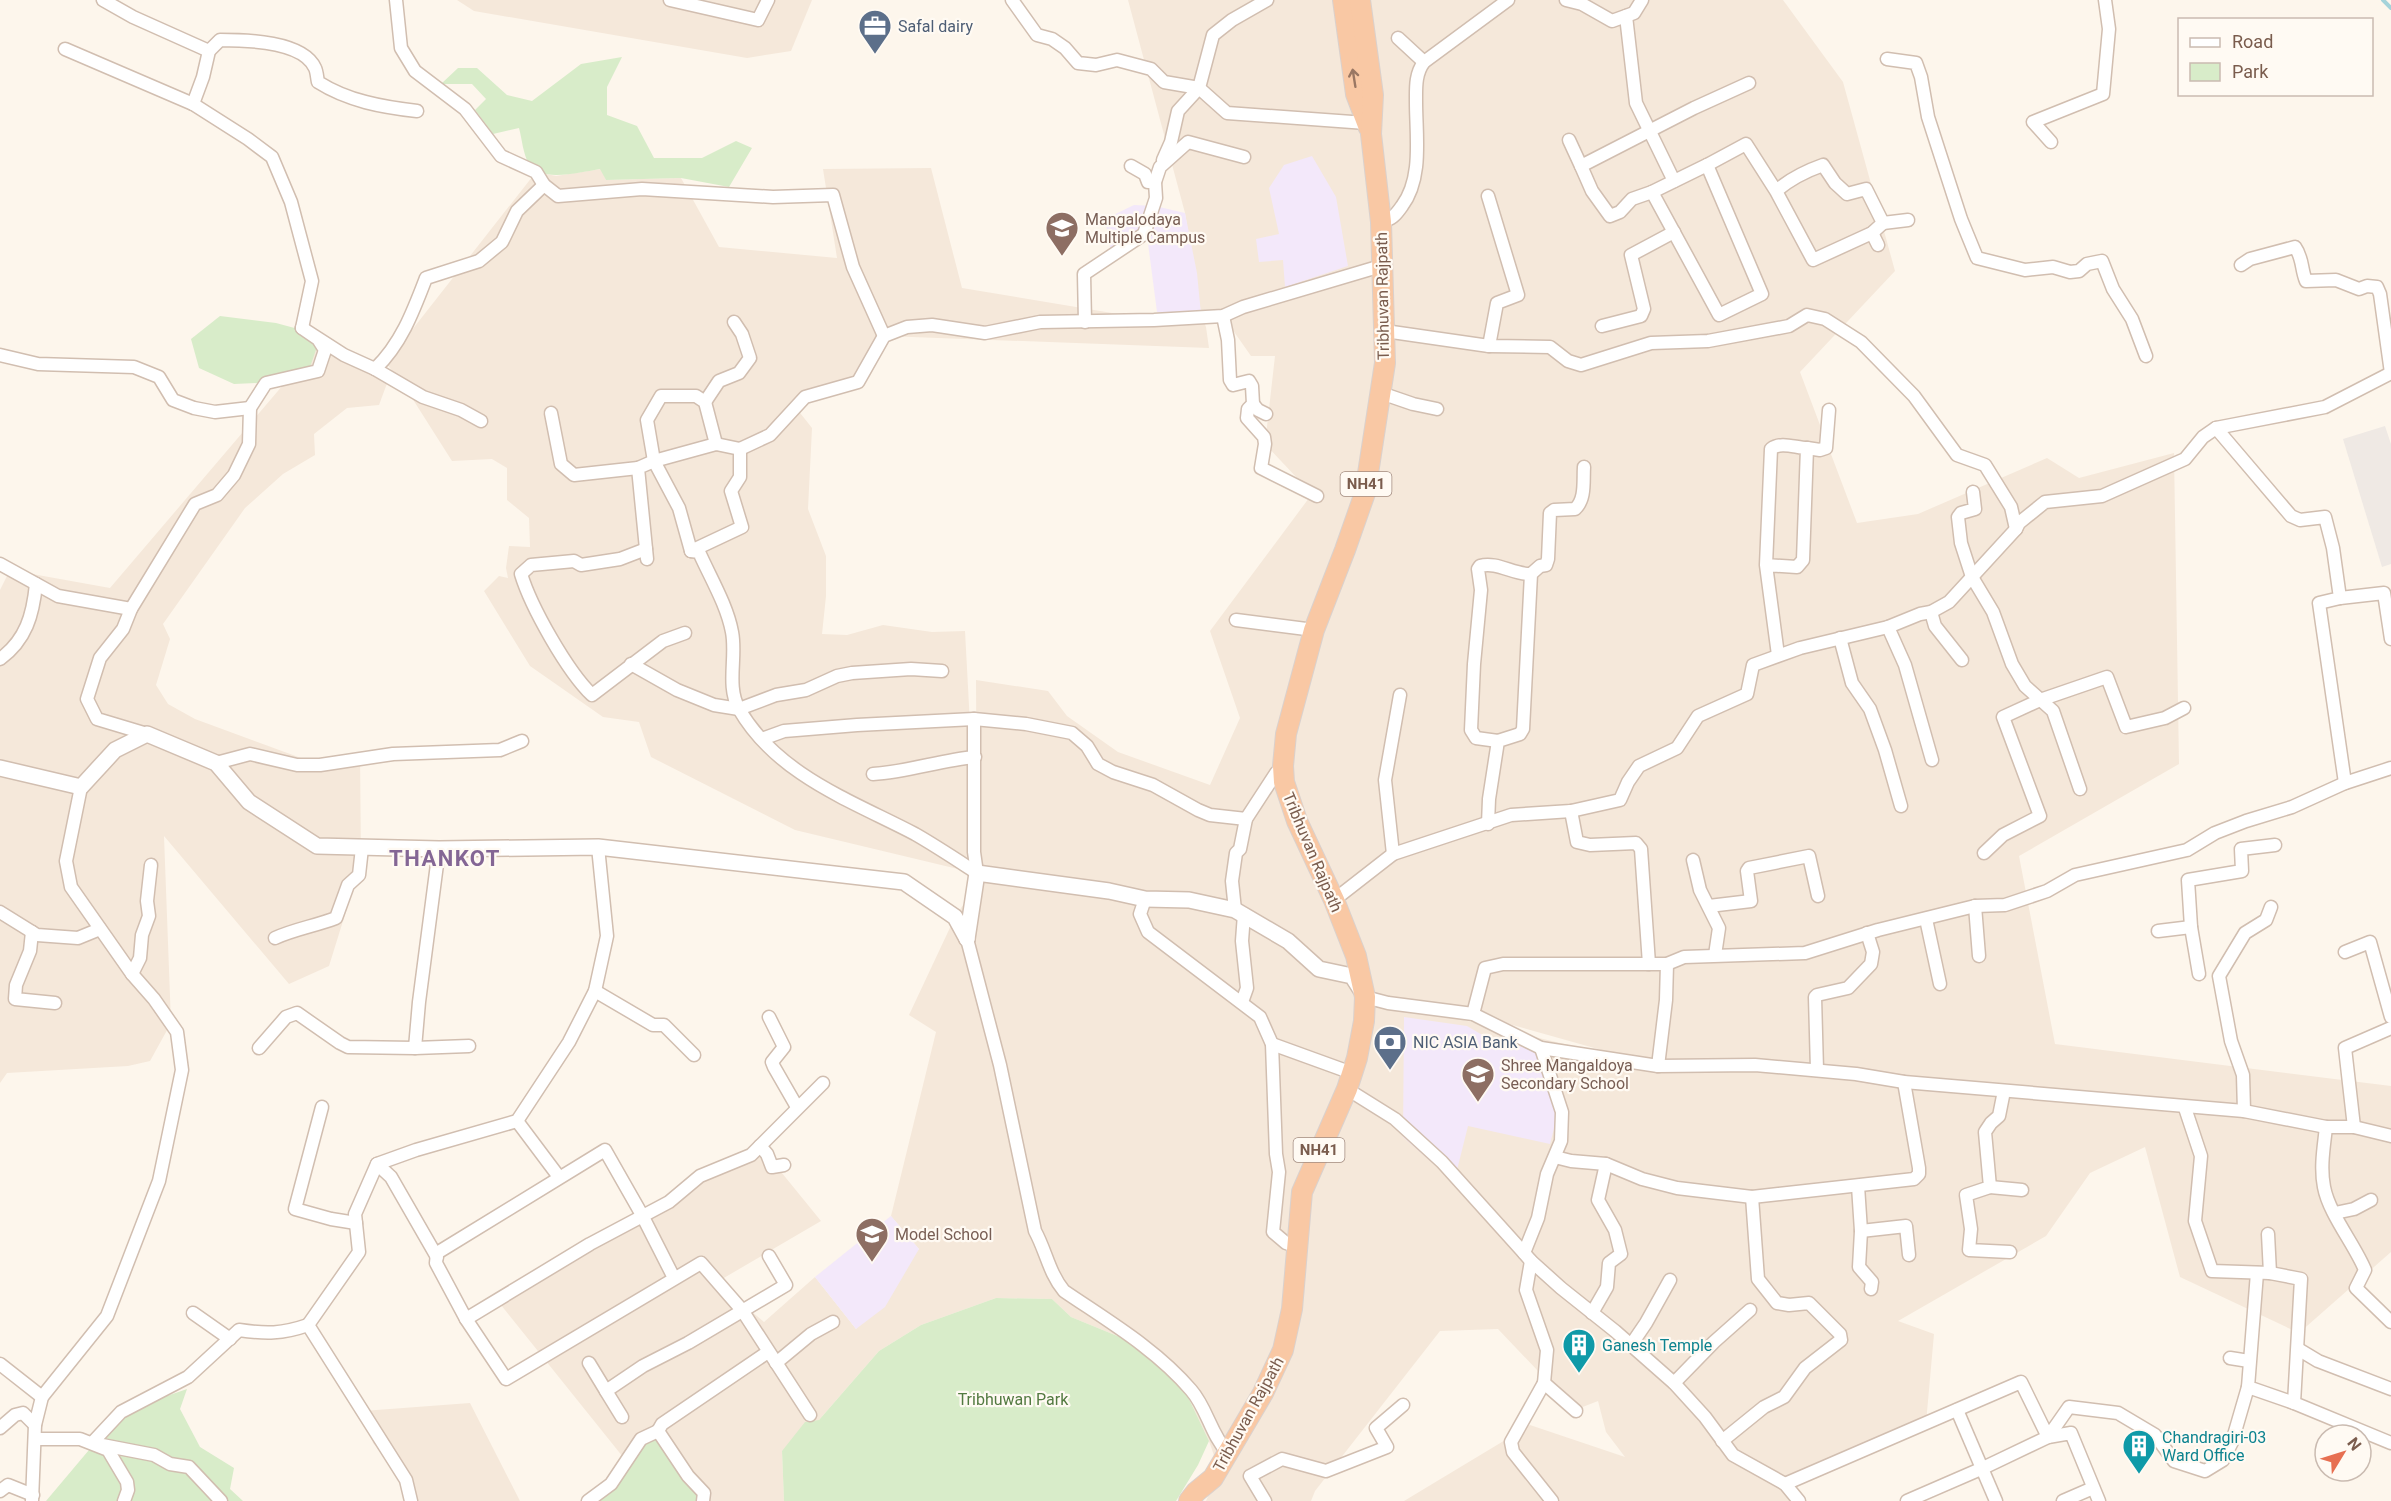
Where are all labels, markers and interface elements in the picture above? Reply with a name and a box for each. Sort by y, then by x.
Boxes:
office icon: Safal dairy [857,8,893,55]
place label: Safal dairy [898,17,974,36]
legend [2178,18,2373,96]
text: Road [2232,31,2273,52]
text: Park [2232,61,2269,82]
one-way arrow [1348,69,1359,88]
school or university icon: Mangalodaya Multiple Campus [1044,210,1080,257]
place label: Mangalodaya Multiple Campus [1085,210,1205,247]
street label: Tribhuvan Rajpath [1372,232,1393,360]
road number: NH41 [1340,472,1392,496]
street label: Tribhuvan Rajpath [1279,789,1346,915]
district label: THANKOT [389,846,501,871]
bank icon: NIC ASIA Bank [1372,1024,1408,1071]
place label: NIC ASIA Bank [1413,1033,1518,1052]
school or university icon: Shree Mangaldoya Secondary School [1460,1056,1496,1103]
place label: Shree Mangaldoya Secondary School [1501,1056,1633,1093]
road number: NH41 [1294,1138,1344,1162]
school or university icon: Model School [854,1216,890,1263]
place label: Model School [895,1225,992,1244]
building icon: Ganesh Temple [1561,1327,1597,1374]
place label: Ganesh Temple [1602,1336,1712,1355]
street label: Tribhuvan Rajpath [1209,1354,1288,1475]
park label: Tribhuwan Park [958,1390,1069,1409]
north arrow [2313,1423,2373,1483]
building icon: Chandragiri-03 Ward Office [2121,1428,2157,1475]
place label: Chandragiri-03 Ward Office [2162,1428,2266,1465]
text: N [2343,1434,2365,1454]

